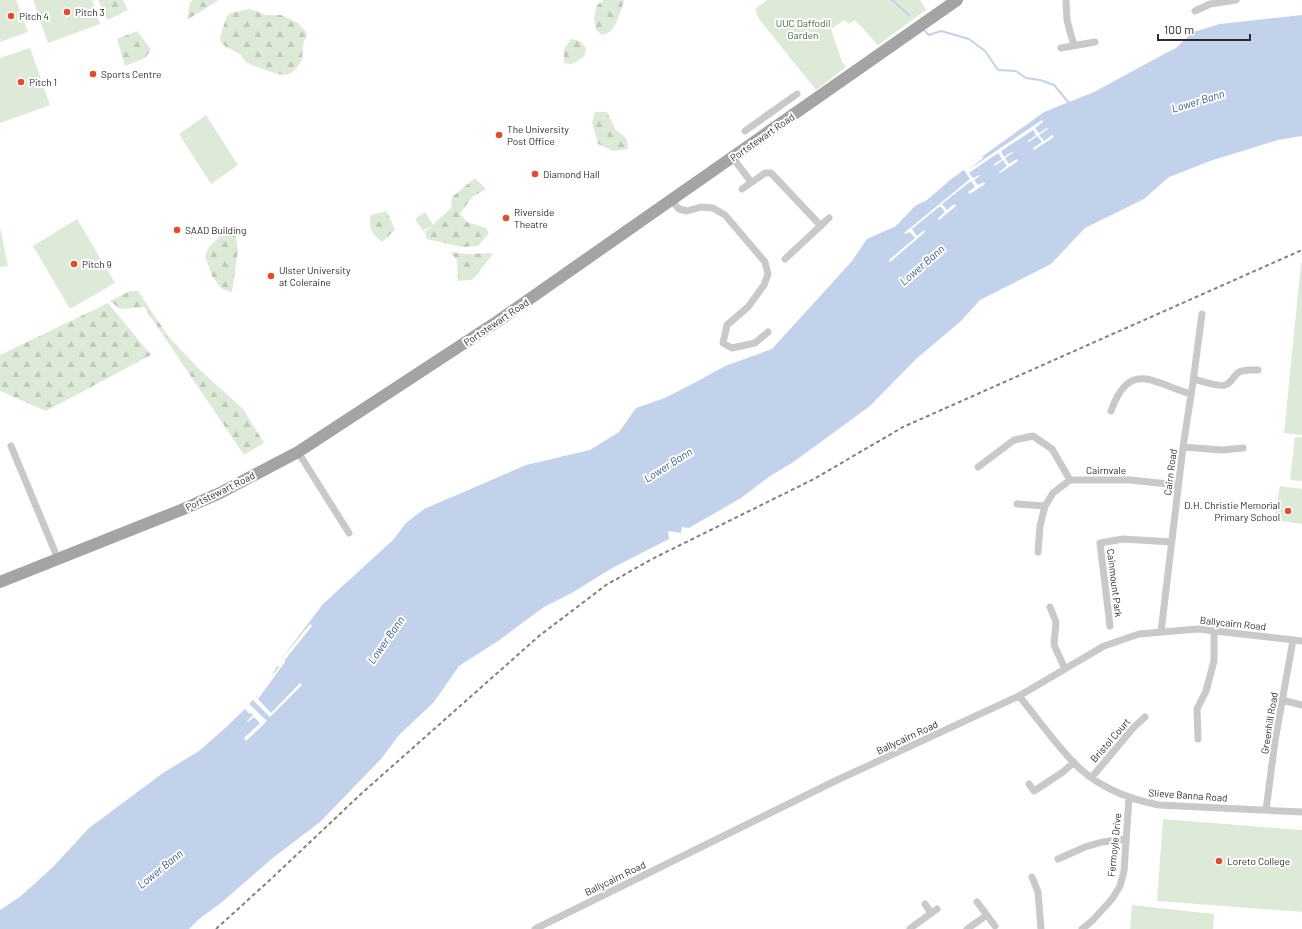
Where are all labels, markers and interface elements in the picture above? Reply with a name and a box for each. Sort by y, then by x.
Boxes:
place label: Pitch 3 [75,6,105,18]
marker: Pitch 3 [62,7,72,17]
place label: Pitch 4 [19,10,49,22]
marker: Pitch 4 [6,11,16,21]
scale bar [1158,16,1250,42]
park label: UUC Daffodil Garden [776,17,830,41]
text: 100 m [1164,22,1194,36]
place label: Sports Centre [101,68,161,80]
marker: Sports Centre [88,69,98,79]
place label: Pitch 1 [29,76,57,88]
marker: Pitch 1 [16,77,26,87]
water label: Lower Bann [1170,86,1226,115]
street label: Portstewart Road [727,110,797,164]
place label: The University Post Office [507,123,569,147]
marker: The University Post Office [494,130,504,140]
place label: Diamond Hall [543,168,600,180]
marker: Diamond Hall [530,169,540,179]
place label: Riverside Theatre [514,206,554,230]
marker: Riverside Theatre [501,213,511,223]
place label: SAAD Building [185,224,246,236]
marker: SAAD Building [172,225,182,235]
water label: Lower Bann [897,242,947,287]
place label: Pitch 9 [82,258,112,270]
marker: Pitch 9 [69,259,79,269]
place label: Ulster University at Coleraine [279,264,351,288]
marker: Ulster University at Coleraine [266,271,276,281]
street label: Portstewart Road [461,296,531,348]
water label: Lower Bann [641,444,695,485]
street label: Cairn Road [1161,448,1179,496]
street label: Cairnvale [1086,464,1126,476]
street label: Portstewart Road [183,469,257,513]
place label: D.H. Christie Memorial Primary School [1184,499,1280,523]
marker: D.H. Christie Memorial Primary School [1283,506,1293,516]
street label: Cainmount Park [1105,548,1125,618]
water label: Lower Bann [365,613,407,666]
street label: Ballycairn Road [1199,614,1267,632]
street label: Greenhill Road [1258,691,1280,755]
street label: Bristol Court [1087,715,1133,765]
street label: Ballycairn Road [874,718,940,756]
street label: Slieve Banna Road [1148,786,1228,804]
street label: Fermoyle Drive [1105,812,1123,878]
water label: Lower Bann [134,846,185,891]
place label: Loreto College [1227,855,1290,867]
marker: Loreto College [1214,856,1224,866]
street label: Ballycairn Road [583,858,647,898]

